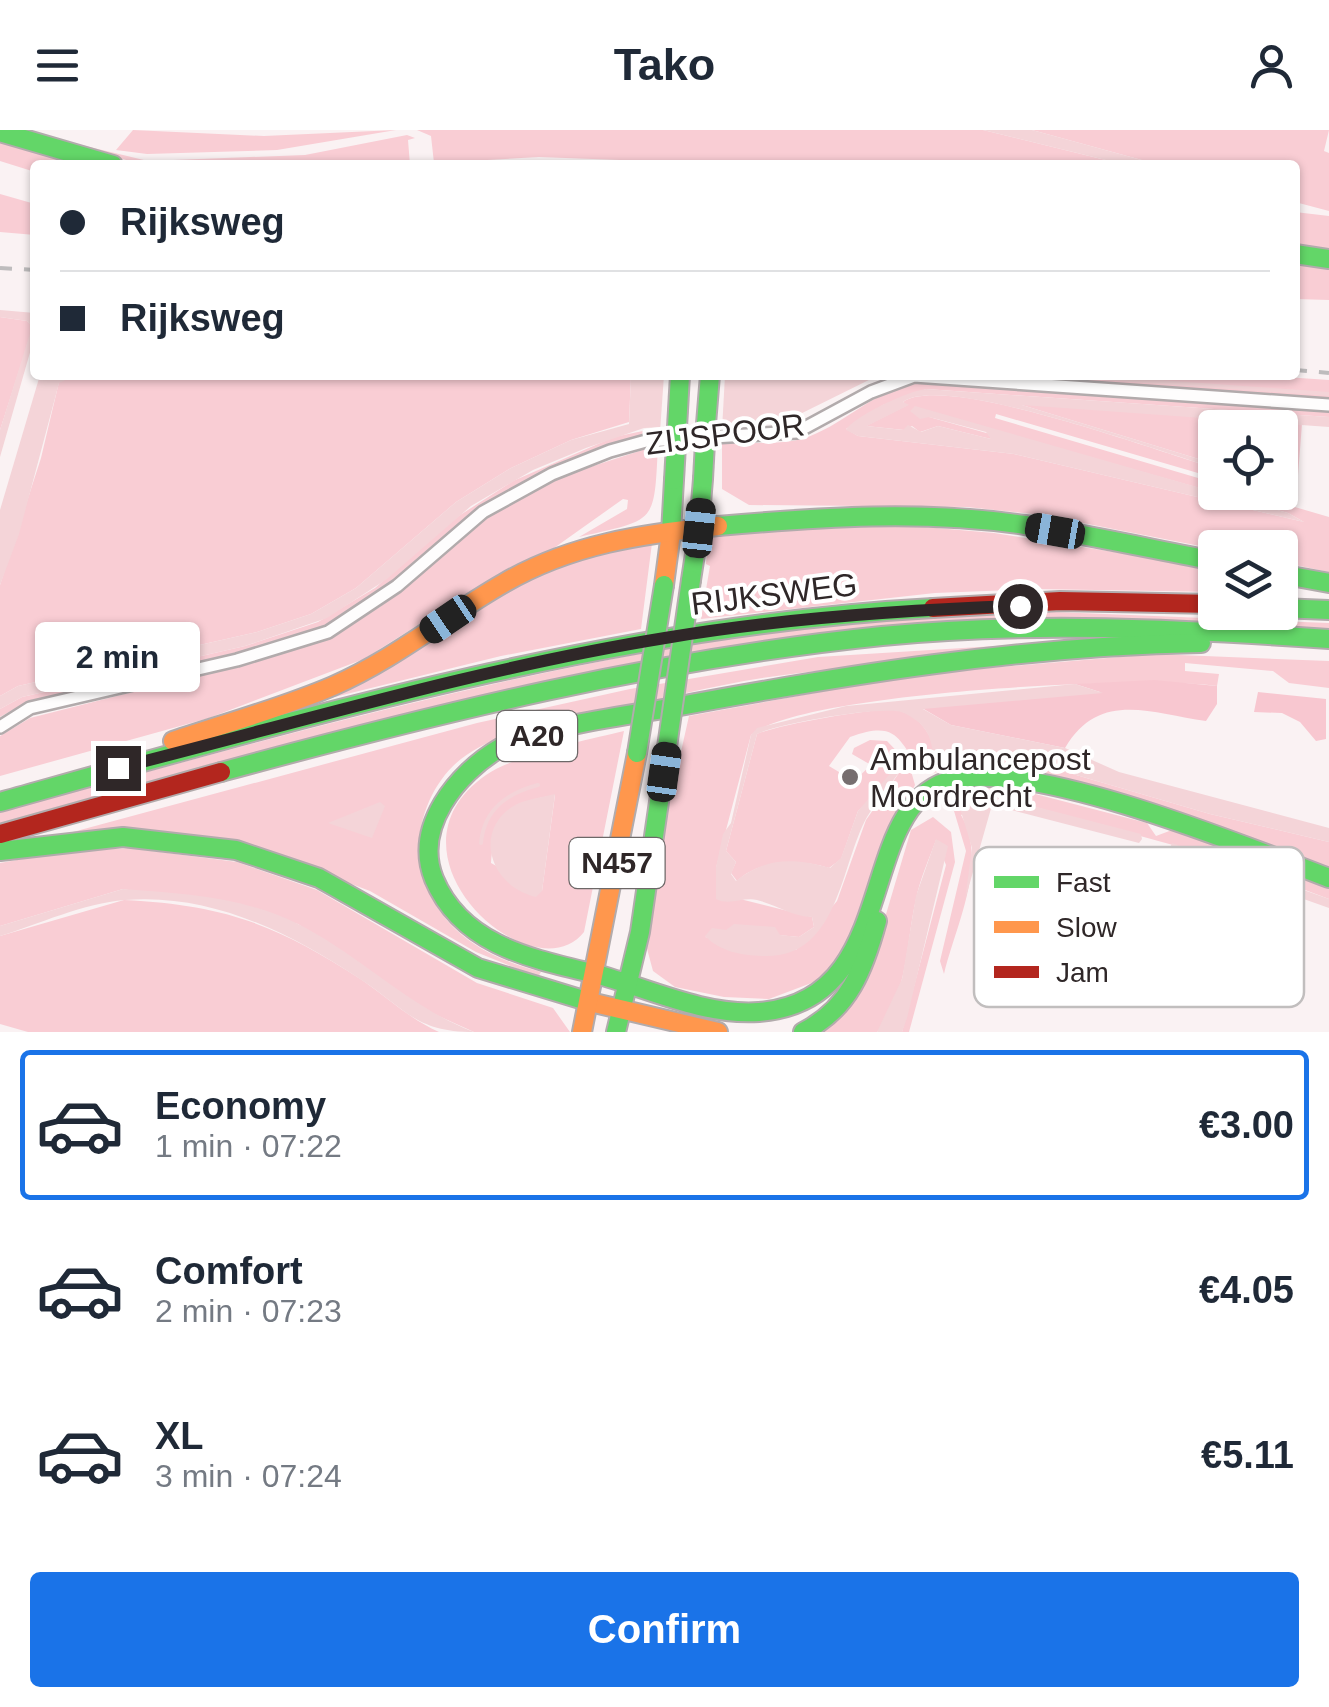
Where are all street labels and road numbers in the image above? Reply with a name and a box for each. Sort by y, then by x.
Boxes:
street label: ZIJSPOOR [643,406,807,462]
street label: RIJKSWEG [689,566,859,622]
road number: A20 [497,711,577,761]
road number: N457 [570,838,664,888]

